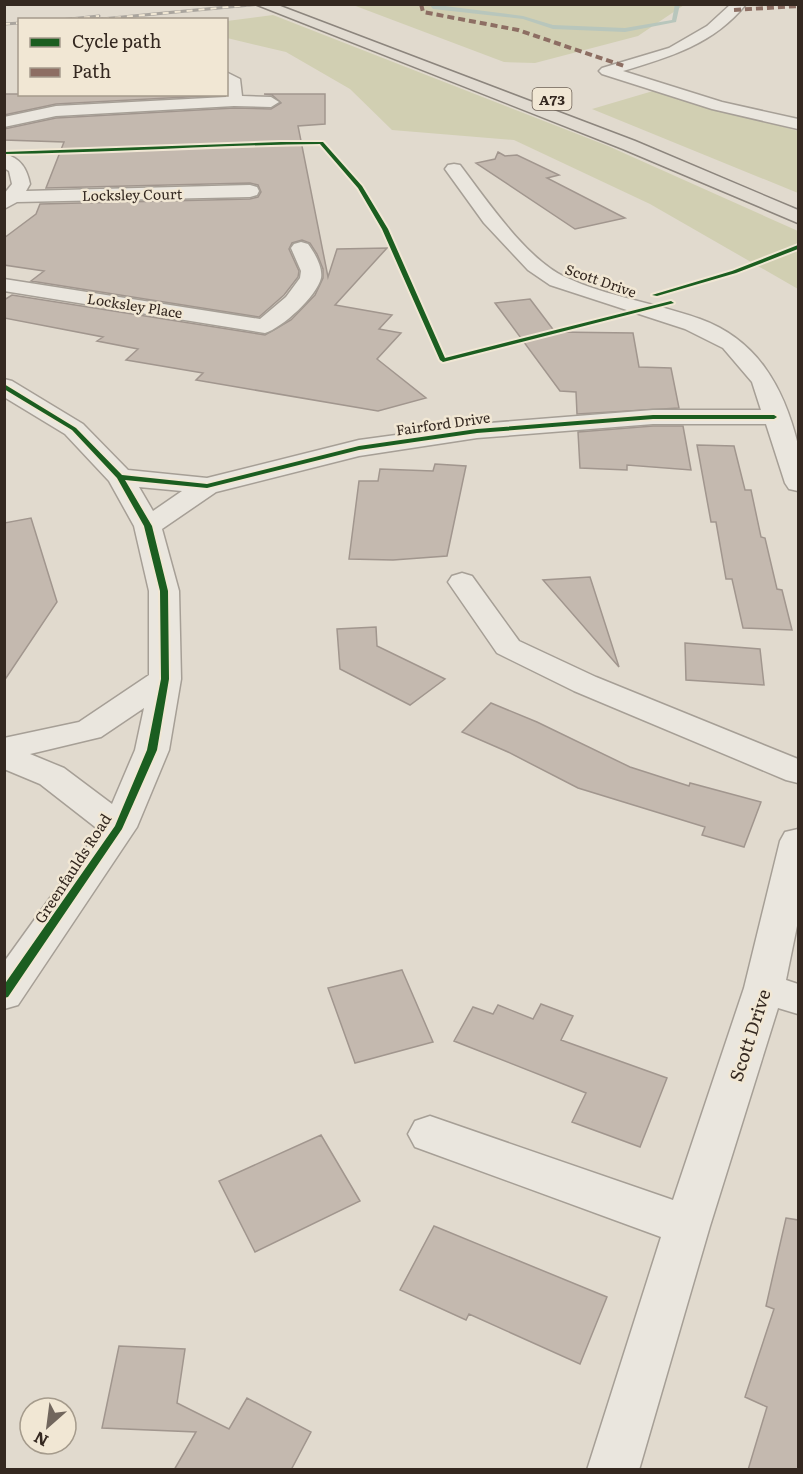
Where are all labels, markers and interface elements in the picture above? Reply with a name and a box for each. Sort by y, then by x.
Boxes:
legend [18,18,228,96]
text: Cycle path [72,27,161,54]
text: Path [72,57,111,84]
road number: A73 [532,88,572,110]
street label: Locksley Court [82,183,183,205]
street label: Scott Drive [563,258,639,302]
street label: Locksley Place [86,288,184,322]
street label: Fairford Drive [395,406,491,440]
street label: Greenfaulds Road [28,809,116,927]
street label: Scott Drive [721,985,777,1085]
north arrow [18,1396,78,1456]
text: N [29,1426,52,1454]

